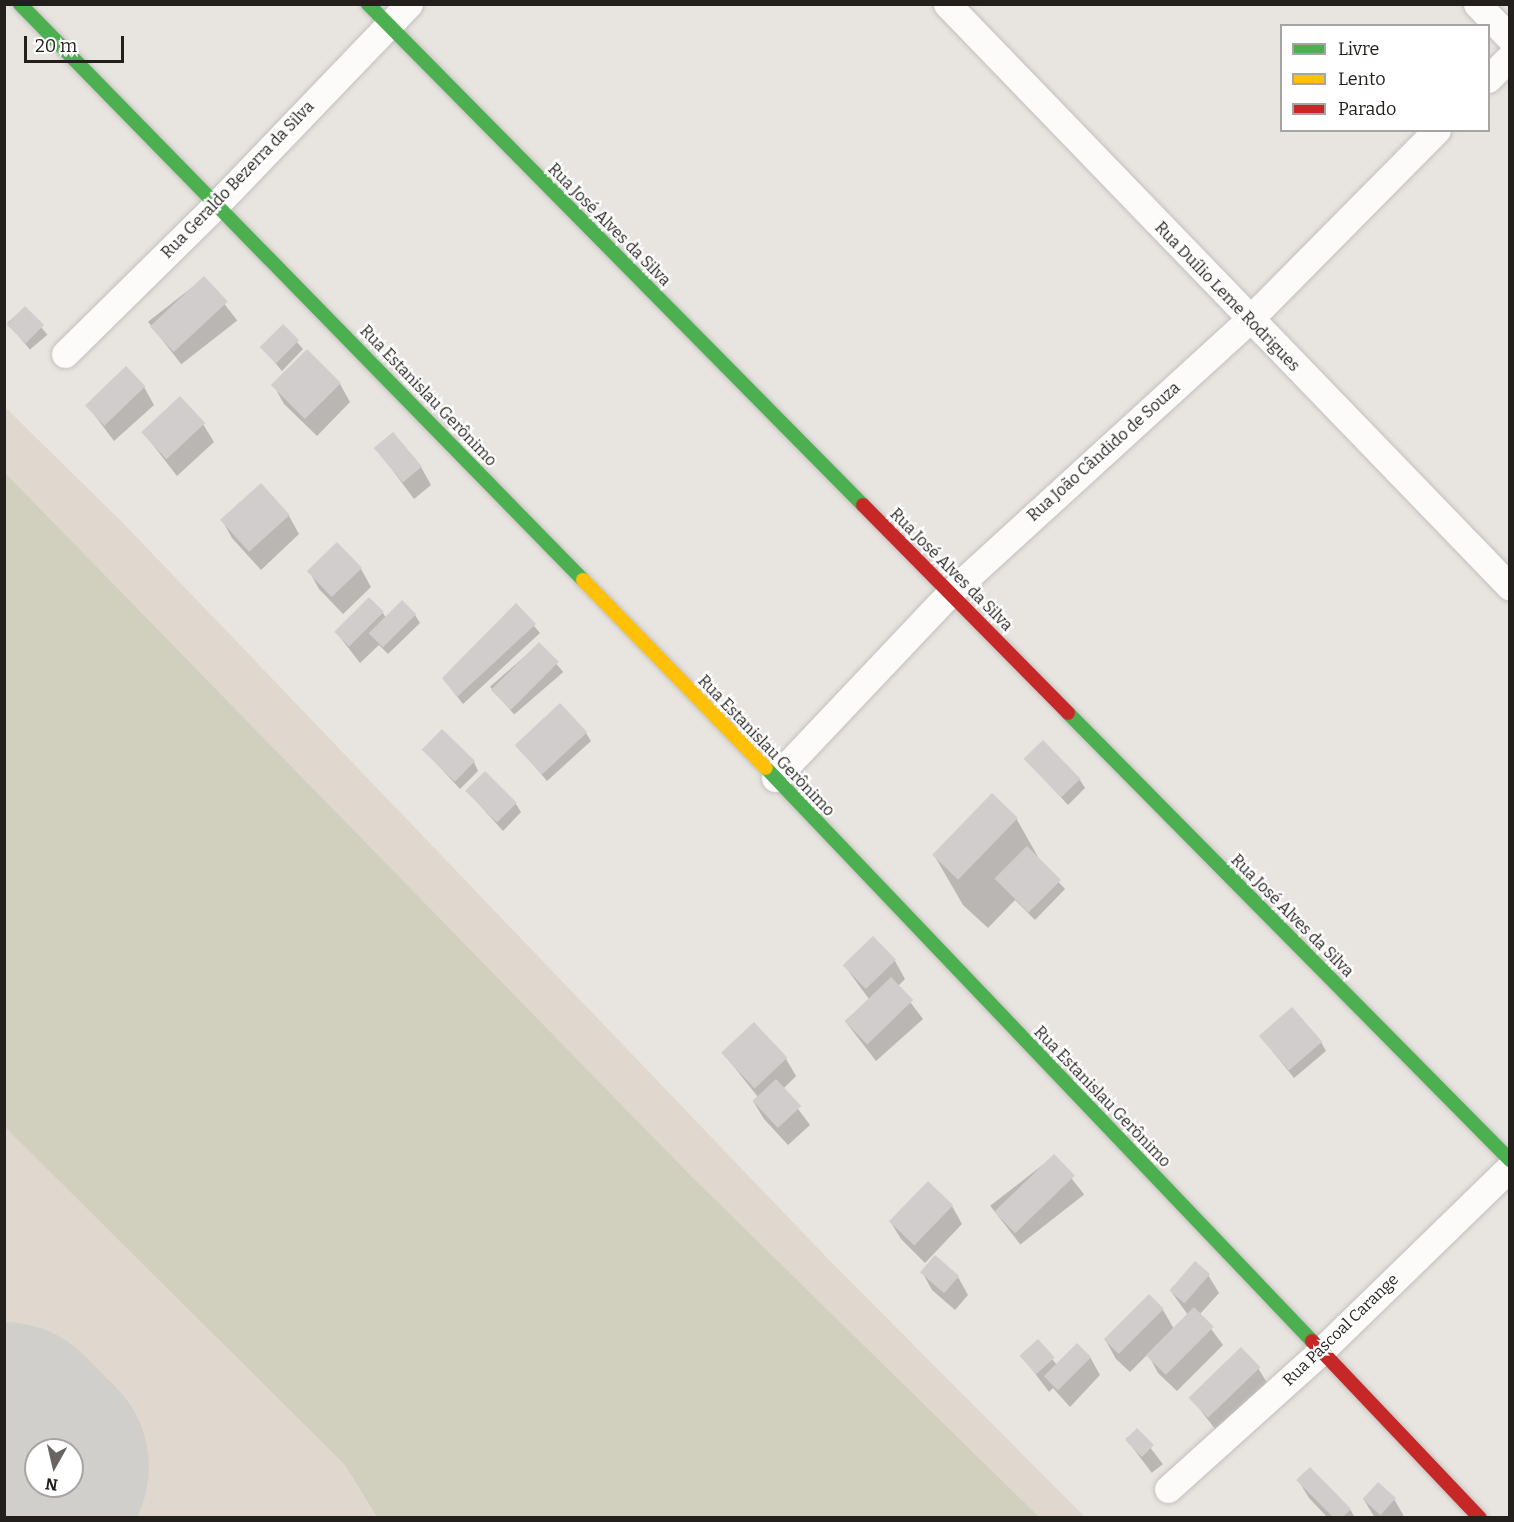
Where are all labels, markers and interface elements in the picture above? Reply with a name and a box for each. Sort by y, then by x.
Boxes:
scale bar [27,24,128,62]
legend [1280,24,1490,132]
text: 20 m [35,35,77,57]
text: Livre [1338,38,1379,60]
text: Lento [1338,68,1386,90]
street label: Rua Geraldo Bezerra da Silva [158,97,318,263]
text: Parado [1338,98,1396,120]
street label: Rua José Alves da Silva [544,160,674,290]
street label: Rua Duílio Leme Rodrigues [1150,218,1304,376]
street label: Rua Estanislau Gerônimo [356,322,500,470]
street label: Rua João Cândido de Souza [1024,378,1184,526]
street label: Rua José Alves da Silva [886,505,1016,635]
street label: Rua Estanislau Gerônimo [694,672,838,820]
street label: Rua José Alves da Silva [1227,851,1357,981]
street label: Rua Estanislau Gerônimo [1030,1023,1174,1171]
street label: Rua Pascoal Carange [1279,1270,1403,1390]
north arrow [24,1438,84,1498]
text: N [44,1474,59,1495]

